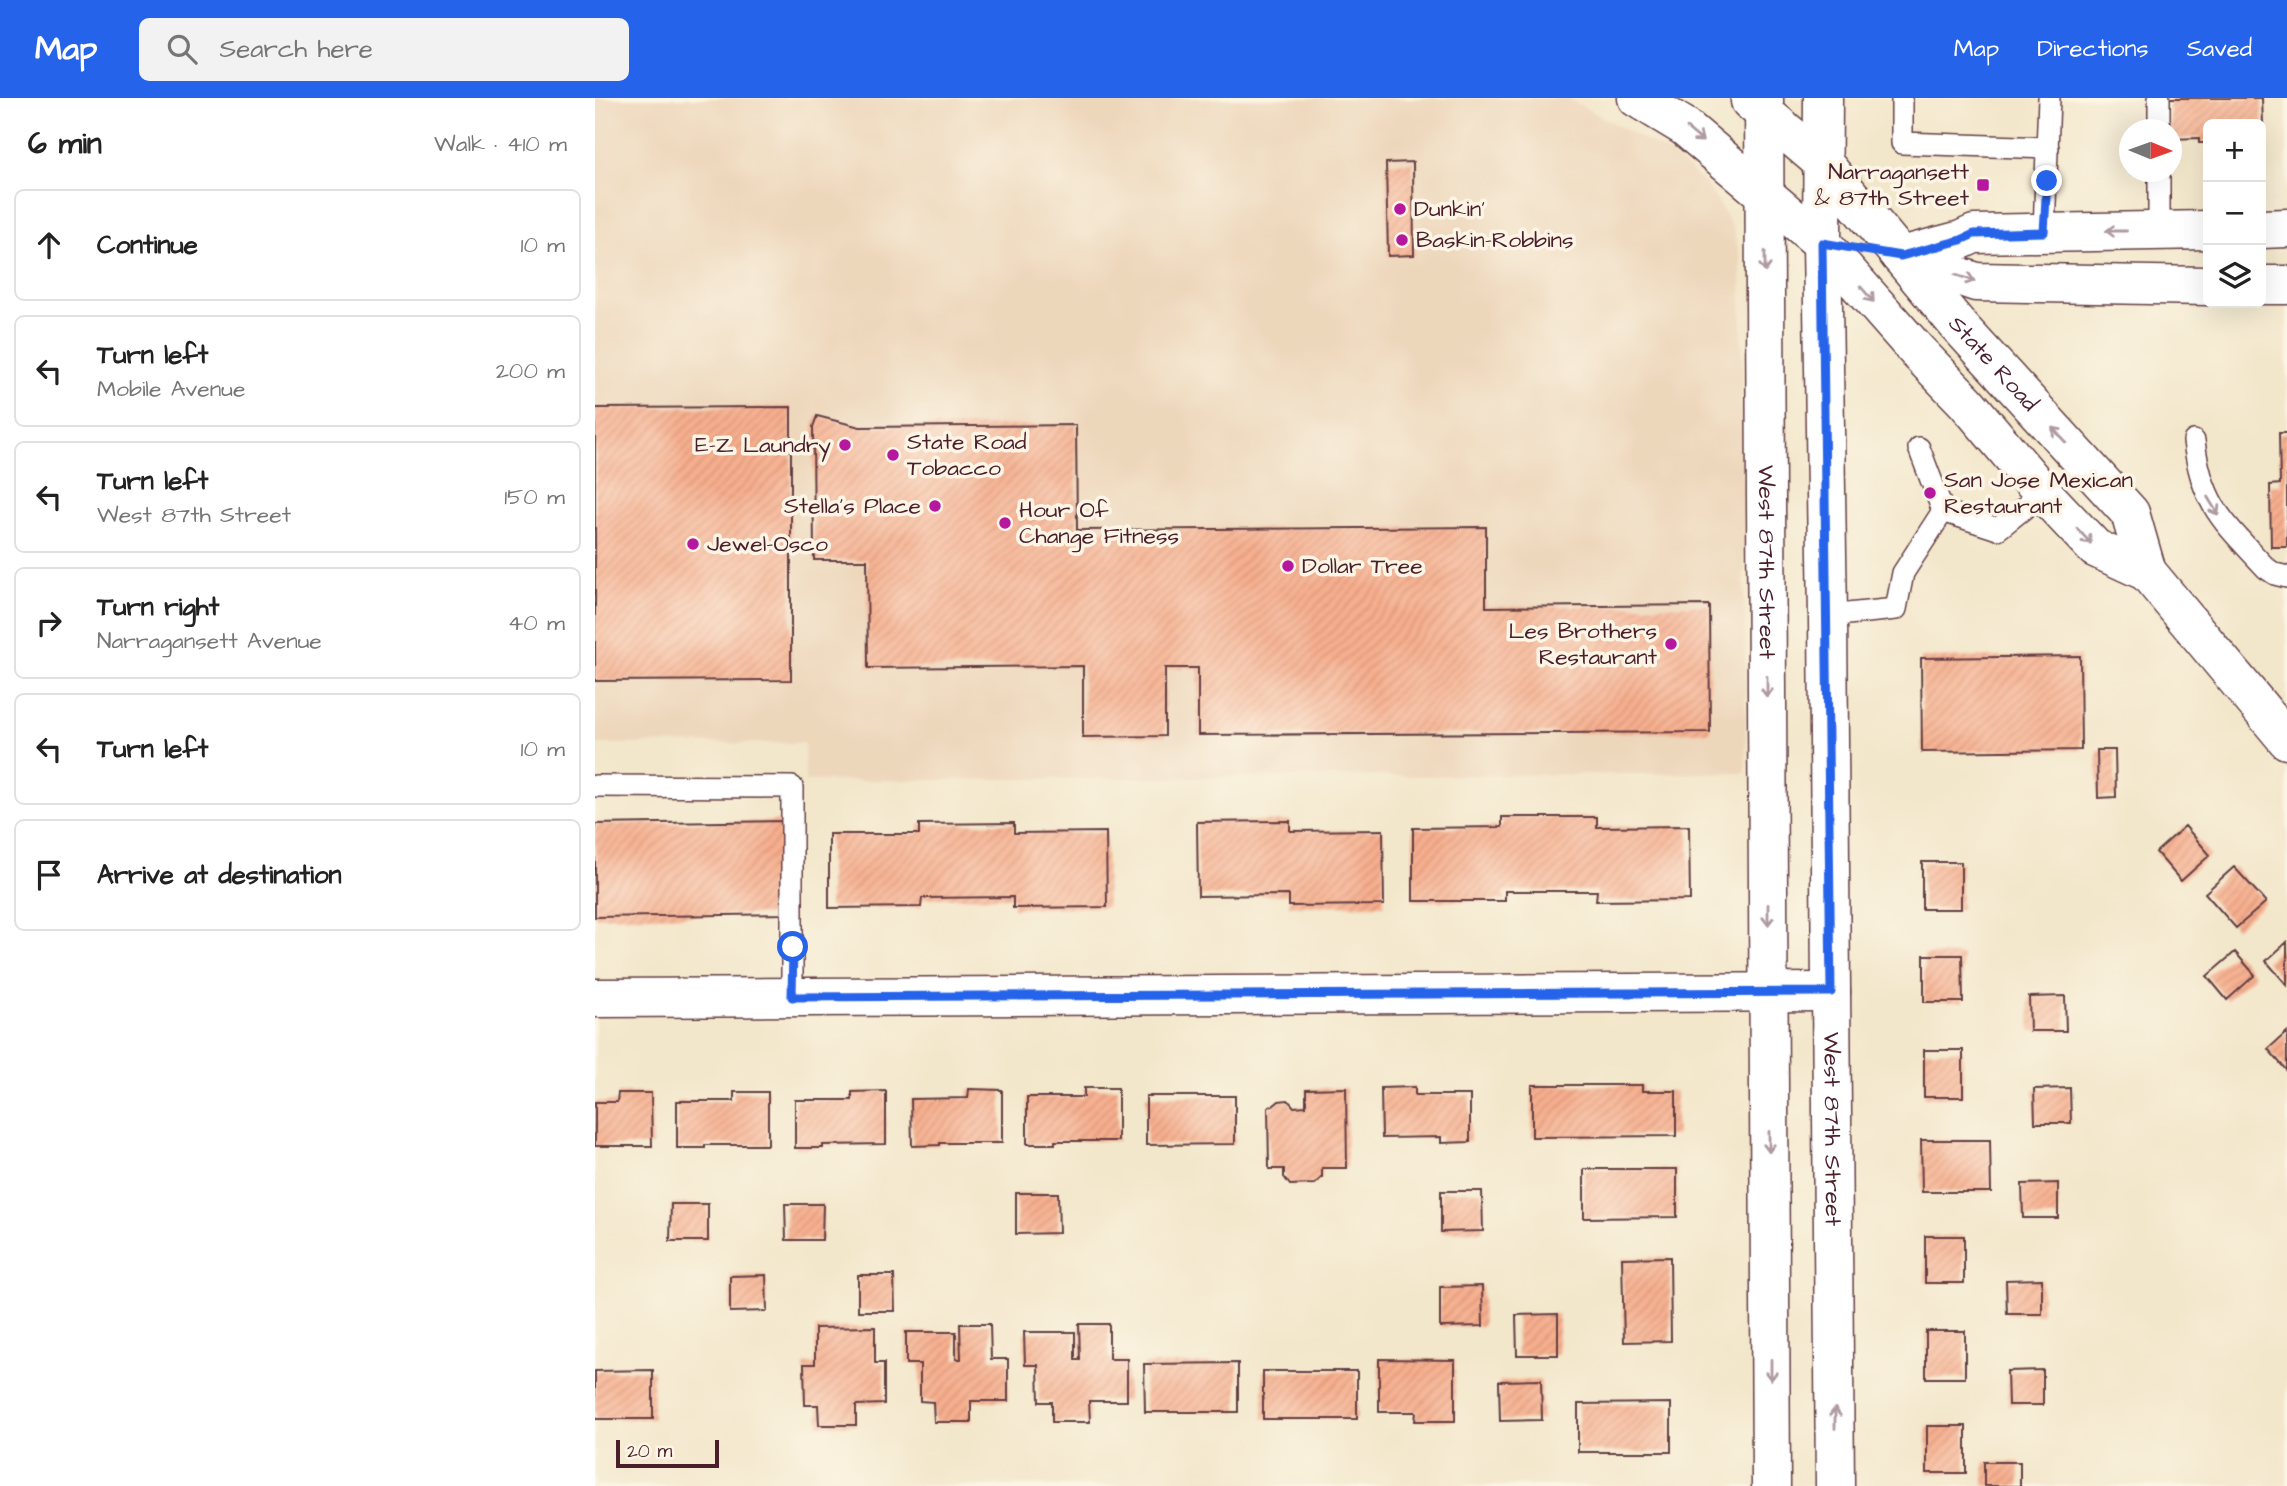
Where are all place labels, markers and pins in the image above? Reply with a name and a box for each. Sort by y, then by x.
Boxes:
place label: Narragansett & 87th Street [1814,156,1970,214]
marker: Narragansett & 87th Street [1975,177,1991,193]
place label: Dunkin' [1414,193,1485,225]
marker: Dunkin' [1392,201,1408,217]
place label: Baskin-Robbins [1416,224,1574,256]
marker: Baskin-Robbins [1394,232,1410,248]
place label: State Road Tobacco [907,426,1027,484]
place label: E-Z Laundry [695,429,831,462]
marker: E-Z Laundry [837,437,853,453]
marker: State Road Tobacco [885,447,901,463]
place label: San Jose Mexican Restaurant [1944,464,2133,522]
marker: San Jose Mexican Restaurant [1922,485,1938,501]
place label: Stella's Place [784,490,921,522]
place label: Hour Of Change Fitness [1019,494,1179,553]
marker: Stella's Place [927,498,943,514]
marker: Hour Of Change Fitness [997,515,1013,531]
place label: Jewel-Osco [707,528,828,560]
marker: Jewel-Osco [685,536,701,552]
place label: Dollar Tree [1302,550,1423,582]
marker: Dollar Tree [1280,558,1296,574]
place label: Les Brothers Restaurant [1509,615,1658,673]
marker: Les Brothers Restaurant [1663,636,1679,652]

